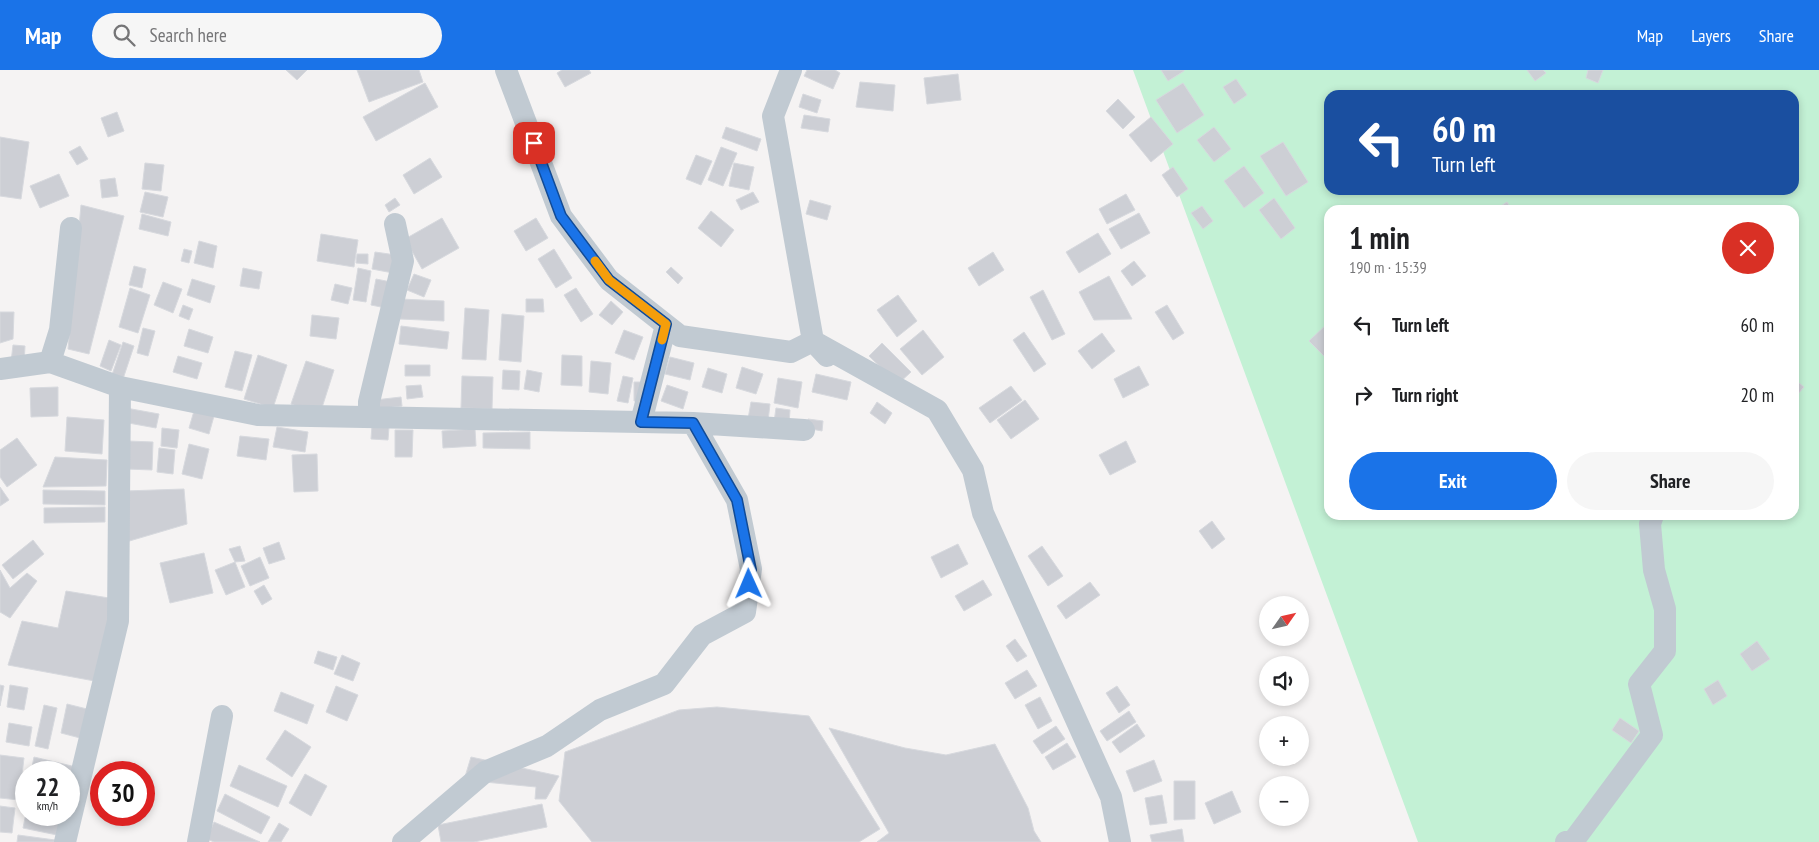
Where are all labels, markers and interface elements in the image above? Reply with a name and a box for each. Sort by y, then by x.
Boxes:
search box [92,13,442,58]
text: Map [25,20,62,51]
icon: search [110,21,138,49]
text: Search here [150,23,227,47]
text: Map [1637,24,1663,47]
text: Layers [1691,24,1731,47]
text: Share [1759,24,1794,47]
text: 60 m [1432,106,1496,152]
icon: left [1349,110,1414,175]
pin [513,122,555,164]
icon: arrive [520,129,548,157]
text: Turn left [1432,150,1496,178]
text: 1 min [1349,218,1410,257]
button: close [1722,222,1774,274]
text: 190 m · 15:39 [1349,257,1427,277]
icon: left [1349,311,1377,339]
text: Turn left [1392,313,1449,337]
text: 60 m [1741,313,1774,337]
icon: right [1349,381,1377,409]
text: Turn right [1392,383,1458,407]
text: 20 m [1741,383,1774,407]
button: Exit [1349,452,1557,510]
button: Share [1567,452,1774,510]
position arrow [722,557,774,609]
north arrow [1259,596,1309,646]
map controls [1259,596,1309,826]
button: sound [1259,656,1309,706]
button: + [1259,716,1309,766]
speed limit sign: 30 [90,761,155,826]
text: 22 [36,771,59,803]
button: − [1259,776,1309,826]
text: km/h [37,798,58,813]

